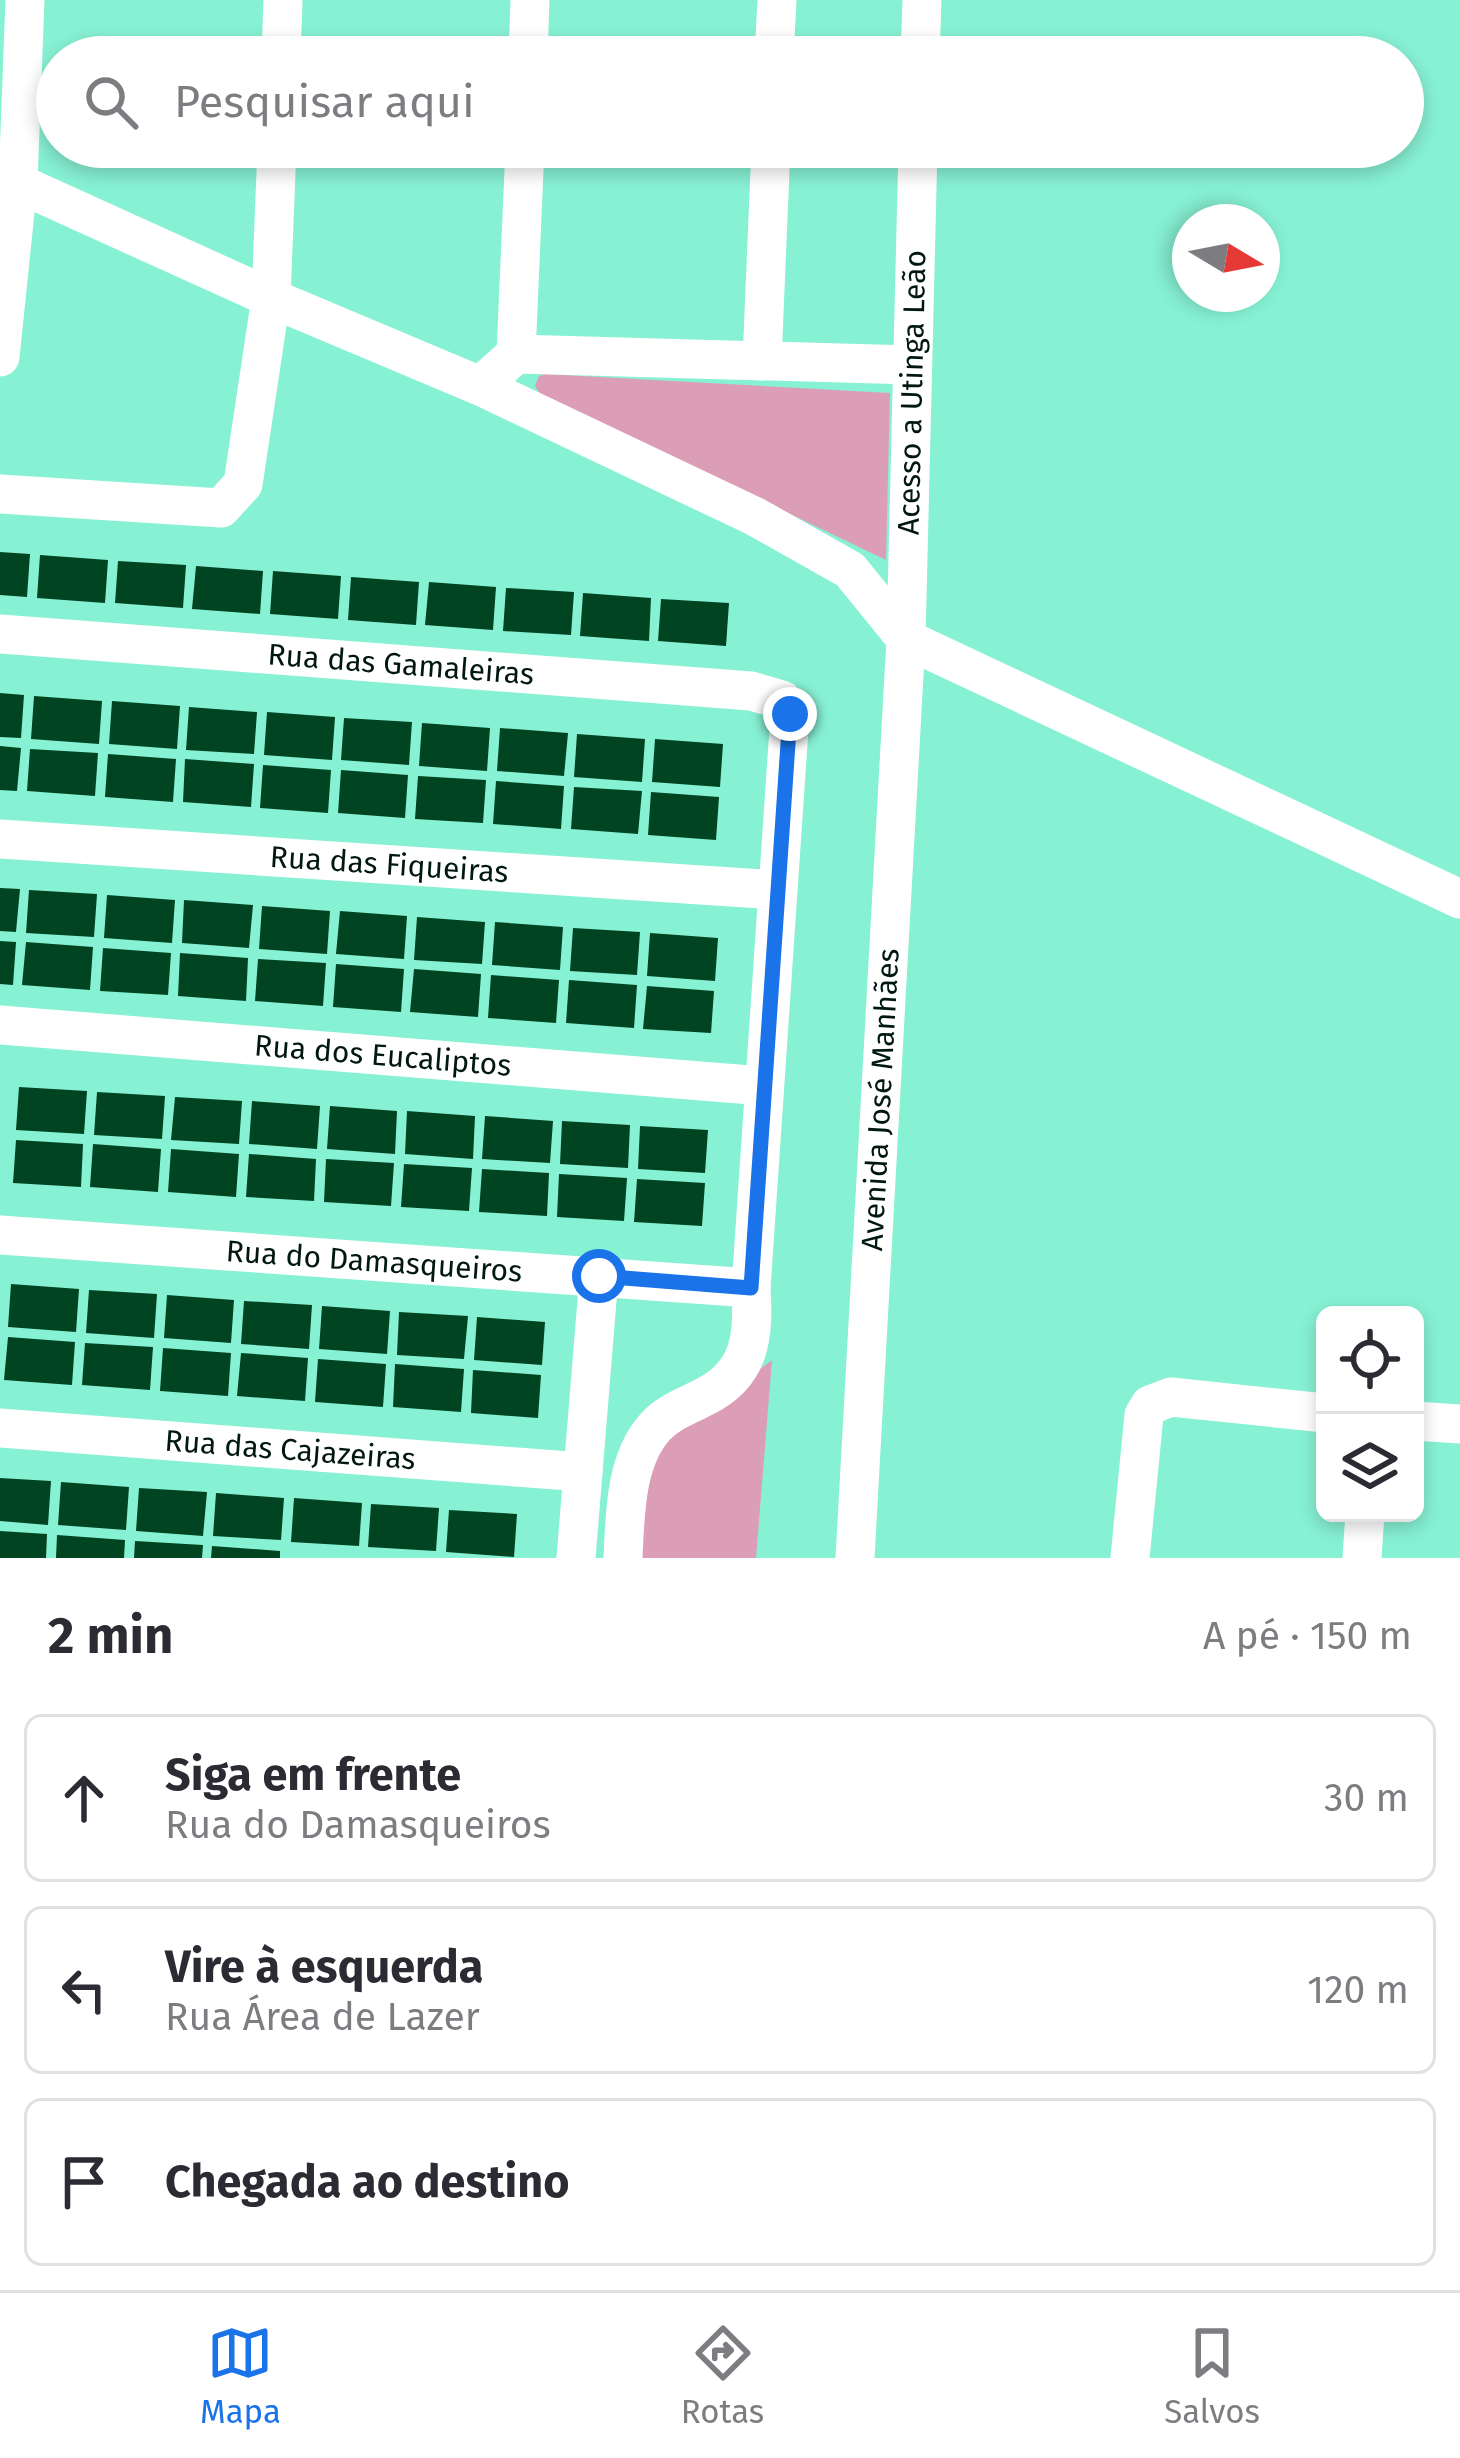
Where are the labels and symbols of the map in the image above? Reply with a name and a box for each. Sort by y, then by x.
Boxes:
north arrow [1172,204,1280,312]
street label: Acesso a Utinga Leão [891,250,933,535]
street label: Rua das Gamaleiras [266,636,535,692]
route end [763,687,817,741]
street label: Rua das Fiqueiras [269,839,510,890]
street label: Avenida José Manhães [854,947,907,1252]
street label: Rua dos Eucaliptos [253,1027,513,1084]
street label: Rua do Damasqueiros [225,1233,523,1290]
route start [572,1249,626,1303]
street label: Rua das Cajazeiras [163,1422,417,1477]

